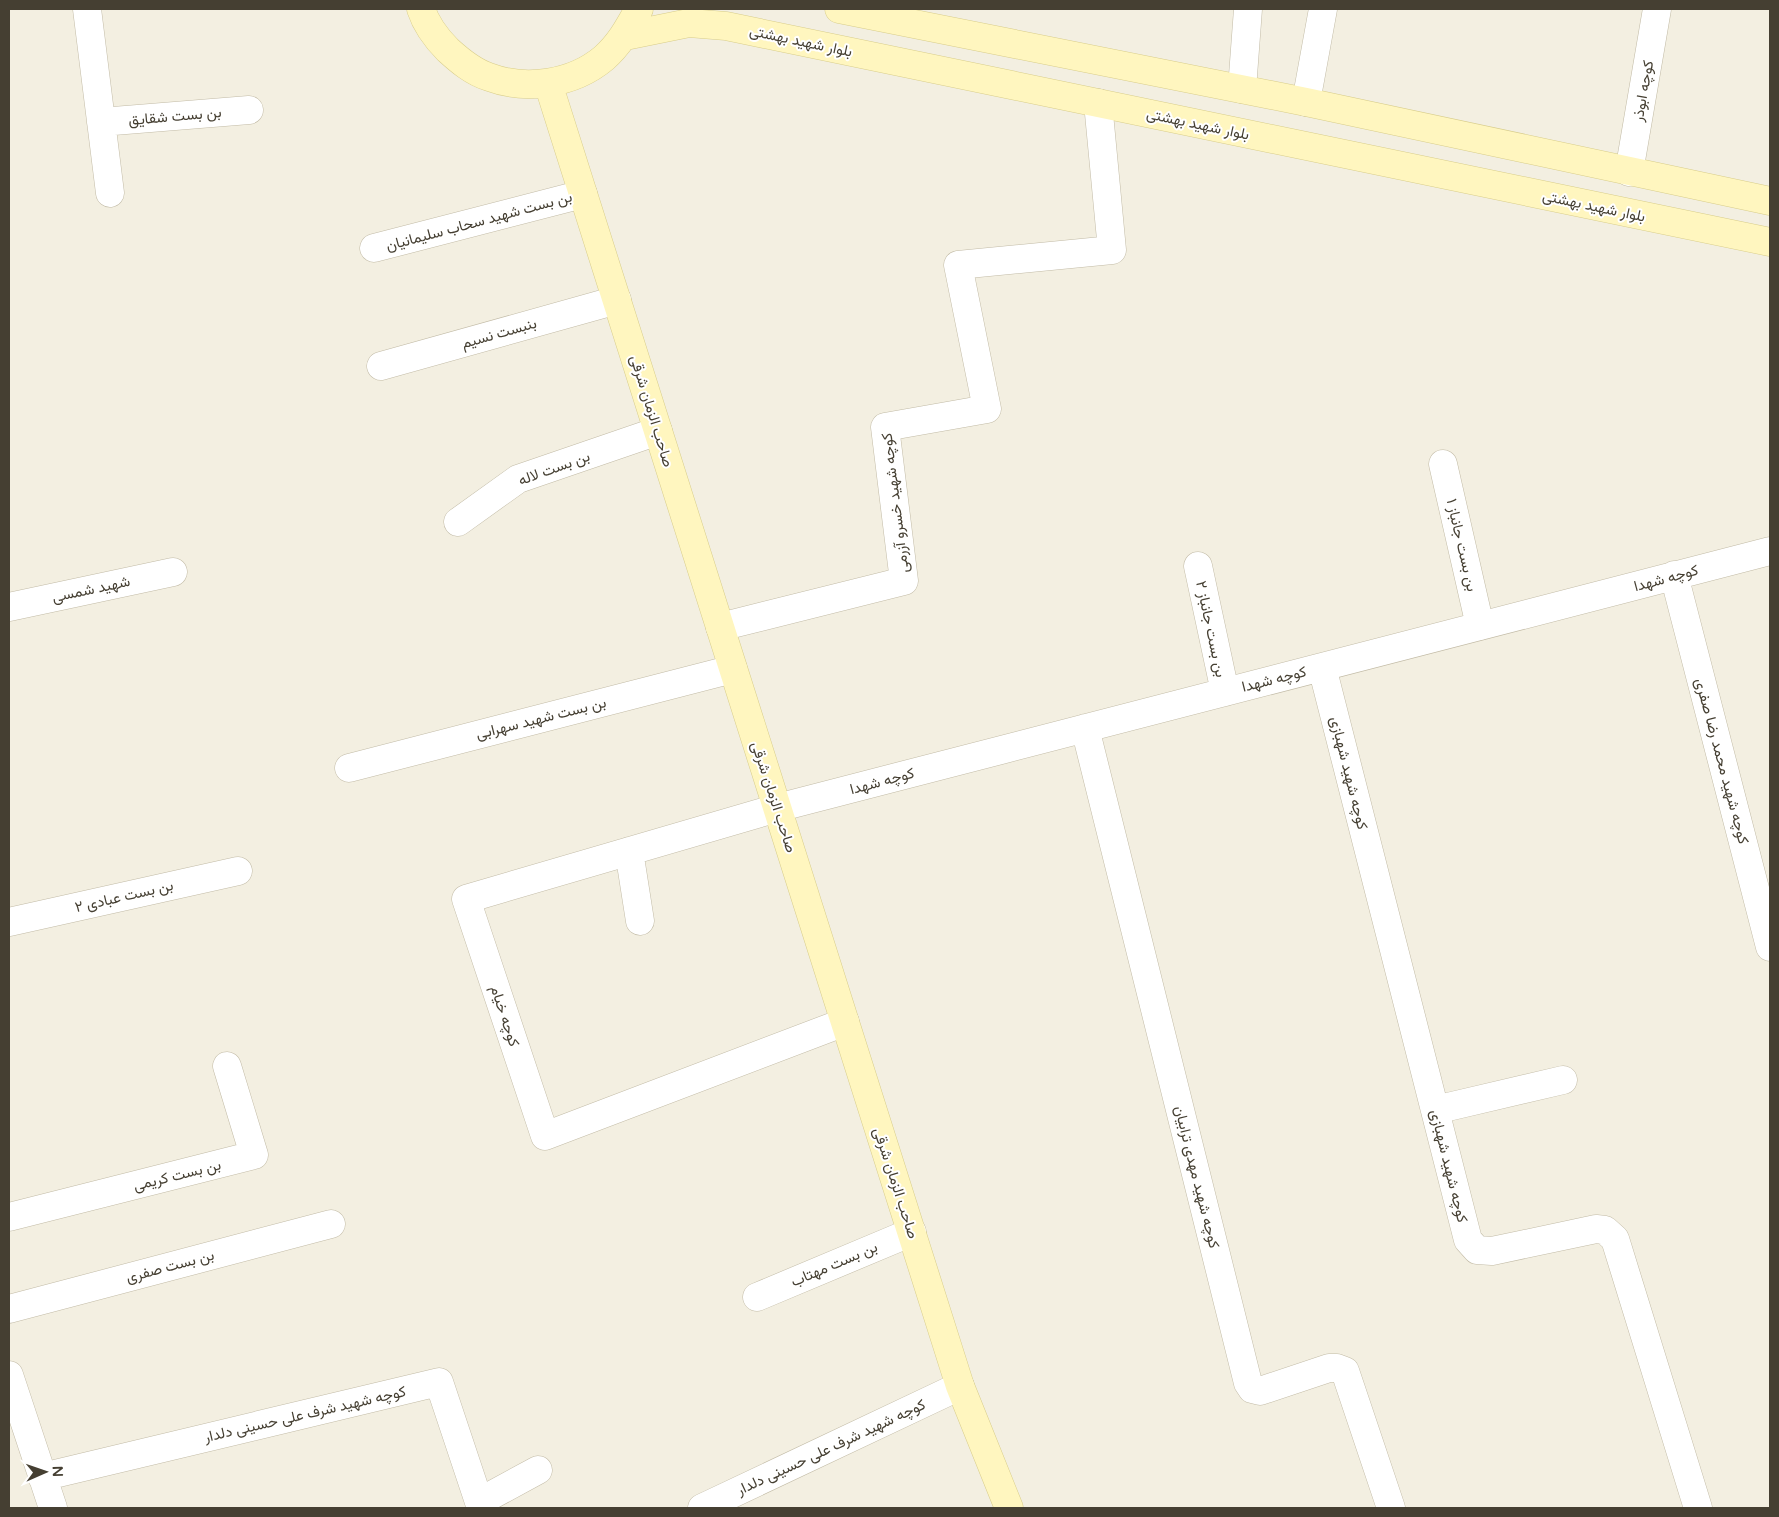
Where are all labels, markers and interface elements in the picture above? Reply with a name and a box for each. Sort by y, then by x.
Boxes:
street label: بلوار شهید بهشتی [748,21,854,62]
street label: کوچه ابوذر [1629,59,1658,124]
street label: بن بست شقایق [128,103,222,130]
street label: بلوار شهید بهشتی [1145,104,1251,145]
street label: بلوار شهید بهشتی [1541,186,1647,227]
street label: بن بست شهید سحاب سلیمانیان [384,187,574,256]
street label: بنبست نسیم [459,314,539,353]
street label: صاحب الزمان شرقی [625,353,678,469]
street label: کوچه شهید خسرو آزرمی [877,432,914,574]
street label: بن بست لاله [516,447,593,490]
street label: بن بست جانباز ۱ [1442,497,1481,593]
street label: کوچه شهدا [1632,561,1701,596]
street label: شهید شمسی [50,572,132,607]
street label: بن بست جانباز ۲ [1191,579,1230,679]
street label: کوچه شهدا [1240,662,1309,697]
street label: کوچه شهید محمد رضا صفری [1690,676,1753,847]
street label: بن بست شهید سهرابی [474,693,608,744]
street label: کوچه شهید شهبازی [1325,715,1372,832]
street label: صاحب الزمان شرقی [747,739,800,855]
street label: کوچه شهدا [848,764,917,799]
street label: بن بست عبادی ۲ [73,876,175,917]
street label: کوچه خیام [486,983,523,1050]
street label: کوچه شهید مهدی ترابیان [1170,1104,1224,1251]
street label: کوچه شهید شهبازی [1425,1108,1472,1225]
street label: صاحب الزمان شرقی [869,1125,922,1241]
street label: بن بست کریمی [131,1155,223,1196]
street label: بن بست مهتاب [788,1238,880,1291]
street label: بن بست صفری [124,1246,216,1287]
street label: کوچه شهید شرف علی حسینی دلدار [201,1382,408,1447]
street label: کوچه شهید شرف علی حسینی دلدار [733,1395,929,1500]
north arrow [20,1447,70,1497]
text: N [49,1466,66,1477]

